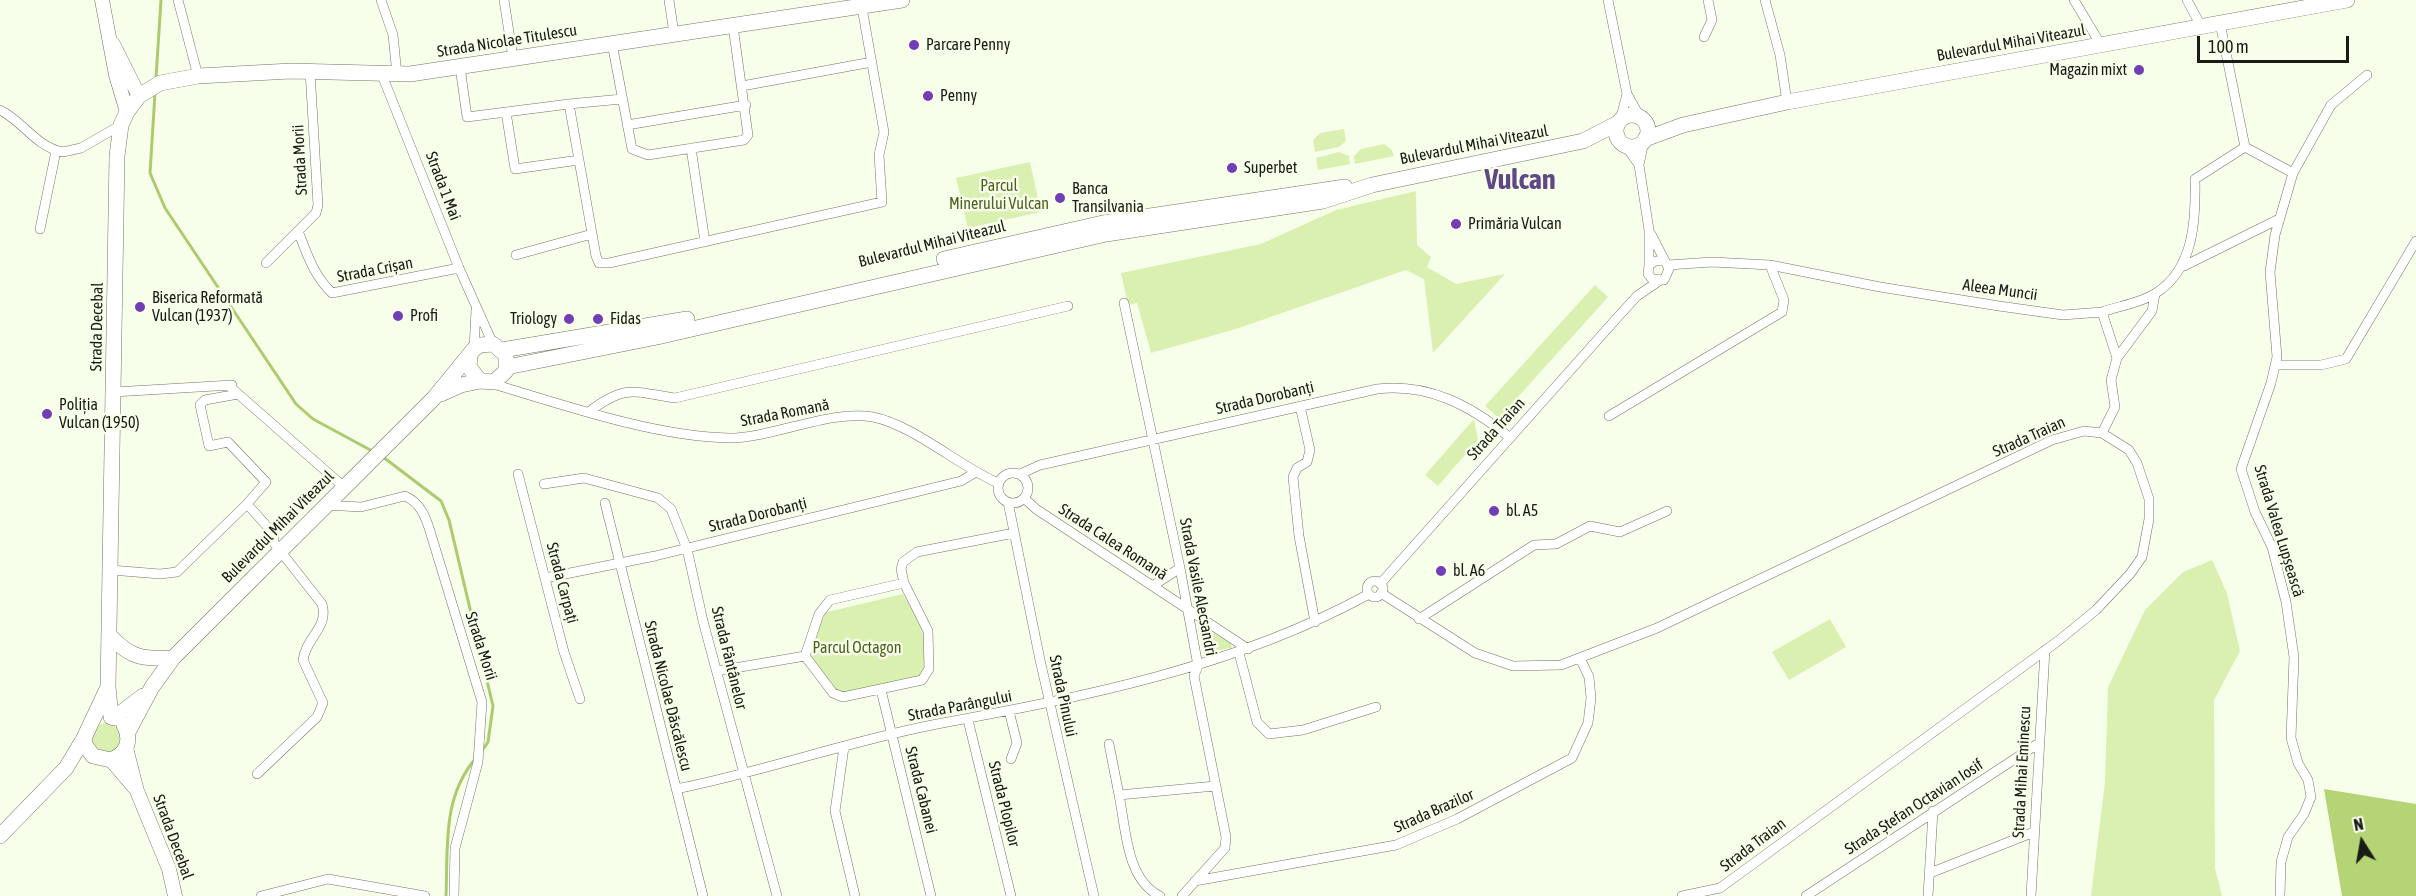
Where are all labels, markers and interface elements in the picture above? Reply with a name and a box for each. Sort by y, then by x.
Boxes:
street label: Strada Nicolae Titulescu [436,20,578,62]
street label: Bulevardul Mihai Viteazul [1935,20,2087,66]
scale bar [2200,24,2352,62]
place label: Parcare Penny [926,35,1010,55]
text: 100 m [2208,36,2249,57]
marker: Parcare Penny [907,38,921,52]
place label: Magazin mixt [2049,60,2127,80]
marker: Magazin mixt [2132,63,2146,77]
place label: Penny [940,86,977,106]
marker: Penny [921,89,935,103]
street label: Bulevardul Mihai Viteazul [1398,121,1550,169]
street label: Strada Morii [289,124,311,196]
street label: Strada 1 Mai [421,149,465,223]
place label: Superbet [1244,158,1297,178]
marker: Superbet [1225,161,1239,175]
district label: Vulcan [1485,163,1555,197]
park label: Parcul Minerului Vulcan [949,176,1049,214]
place label: Banca Transilvania [1072,179,1144,217]
marker: Banca Transilvania [1053,191,1067,205]
place label: Primăria Vulcan [1468,214,1562,234]
street label: Bulevardul Mihai Viteazul [857,216,1007,272]
marker: Primăria Vulcan [1449,217,1463,231]
street label: Strada Crișan [335,253,415,287]
street label: Aleea Muncii [1961,275,2039,305]
street label: Strada Decebal [87,282,107,372]
place label: Biserica Reformată Vulcan (1937) [152,288,263,326]
marker: Biserica Reformată Vulcan (1937) [133,300,147,314]
place label: Profi [410,306,438,326]
marker: Profi [391,309,405,323]
place label: Triology [510,309,557,329]
place label: Fidas [610,309,641,329]
marker: Triology [562,312,576,326]
marker: Fidas [591,312,605,326]
street label: Strada Dorobanți [1214,377,1316,419]
street label: Strada Traian [1463,394,1529,464]
place label: Poliția Vulcan (1950) [59,395,139,433]
street label: Strada Romană [739,395,831,431]
marker: Poliția Vulcan (1950) [40,407,54,421]
street label: Strada Traian [1990,413,2068,461]
street label: Strada Valea Lupșească [2250,463,2308,599]
street label: Bulevardul Mihai Viteazul [218,467,338,587]
street label: Strada Dorobanți [707,494,809,536]
street label: Strada Calea Romană [1055,500,1171,584]
place label: bl. A5 [1506,501,1538,521]
marker: bl. A5 [1487,504,1501,518]
street label: Strada Vasile Alecsandri [1175,517,1221,657]
street label: Strada Carpați [542,540,582,626]
place label: bl. A6 [1453,561,1485,581]
marker: bl. A6 [1434,564,1448,578]
street label: Strada Fântânelor [707,605,751,711]
street label: Strada Morii [461,609,501,683]
street label: Strada Nicolae Dăscălescu [640,619,696,773]
park label: Parcul Octagon [813,638,901,658]
street label: Strada Pinului [1045,654,1081,738]
street label: Strada Parângului [907,687,1013,725]
street label: Strada Mihai Eminescu [2009,705,2035,839]
street label: Strada Cabanei [901,745,941,835]
street label: Strada Ștefan Octavian Iosif [1841,755,1987,859]
street label: Strada Plopilor [984,759,1024,849]
street label: Strada Brazilor [1391,785,1477,837]
street label: Strada Decebal [149,792,197,882]
north arrow [2332,812,2392,872]
street label: Strada Traian [1716,814,1790,876]
text: N [2352,815,2365,834]

